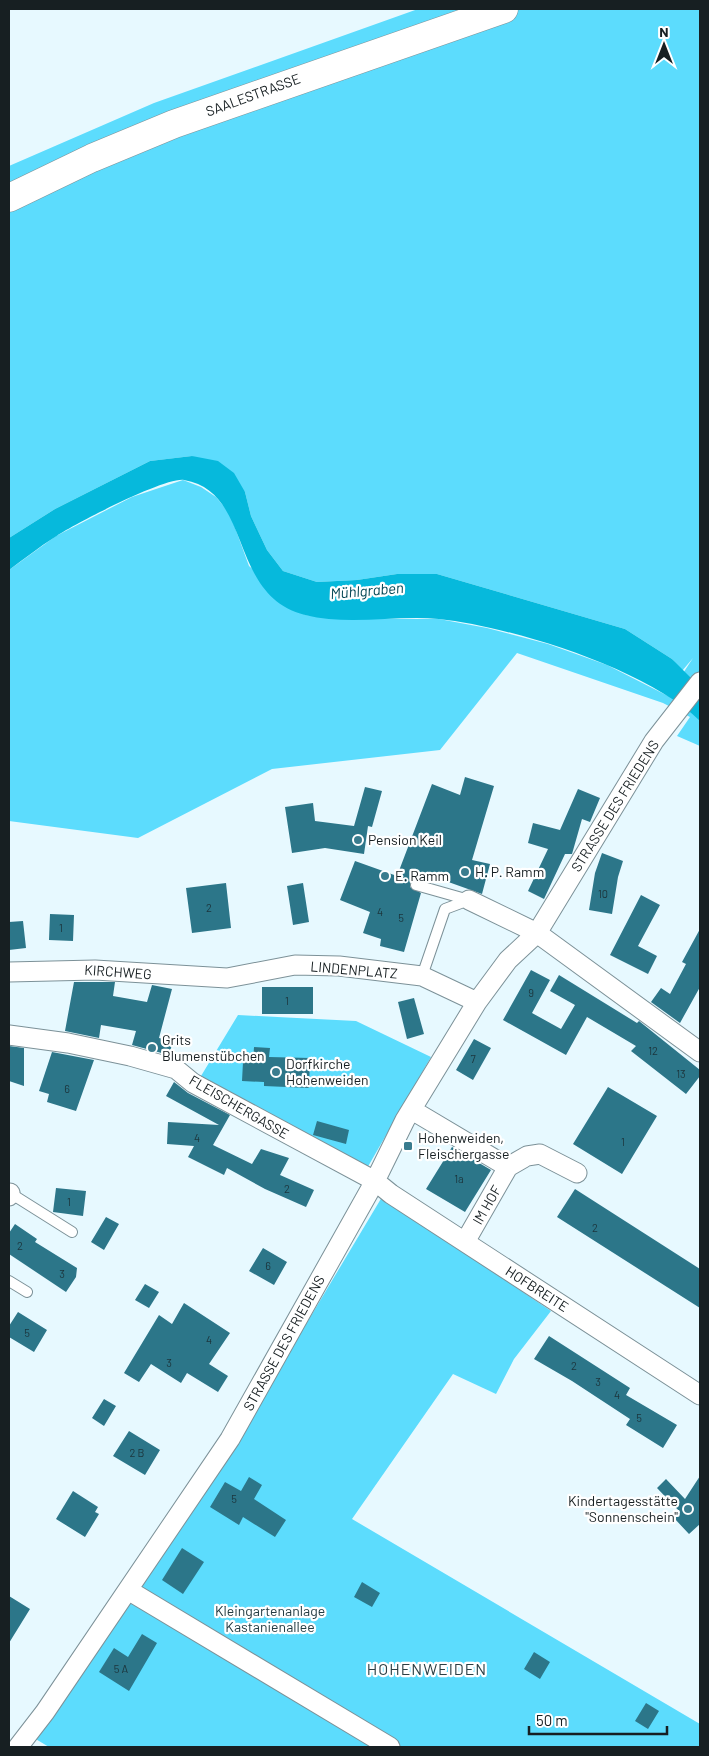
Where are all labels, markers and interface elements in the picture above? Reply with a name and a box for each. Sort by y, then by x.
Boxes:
north arrow [639,20,689,70]
text: N [659,23,669,40]
street label: SAALESTRASSE [203,70,302,120]
water label: Mühlgraben [329,578,405,602]
street label: STRASSE DES FRIEDENS [567,737,662,875]
place label: Pension Keil [368,831,442,848]
marker: Pension Keil [352,834,364,846]
place label: H. P. Ramm [475,863,544,880]
marker: H. P. Ramm [459,866,471,878]
place label: E. Ramm [395,867,449,884]
marker: E. Ramm [379,870,391,882]
house number: 10 [598,887,608,900]
house number: 2 [206,901,212,914]
house number: 4 [377,905,383,918]
house number: 5 [398,911,404,924]
house number: 1 [59,921,63,934]
street label: LINDENPLATZ [310,957,398,982]
street label: KIRCHWEG [84,961,152,982]
house number: 9 [528,986,534,999]
house number: 1 [285,994,289,1007]
place label: Grits Blumenstübchen [162,1031,265,1064]
marker: Grits Blumenstübchen [146,1042,158,1054]
house number: 12 [648,1044,658,1057]
house number: 7 [470,1052,476,1065]
place label: Dorfkirche Hohenweiden [286,1055,369,1088]
marker: Dorfkirche Hohenweiden [270,1066,282,1078]
house number: 13 [676,1067,686,1080]
street label: FLEISCHERGASSE [186,1071,292,1142]
house number: 6 [64,1082,70,1095]
place label: Hohenweiden, Fleischergasse [418,1129,509,1162]
house number: 4 [194,1131,200,1144]
house number: 1 [621,1135,625,1148]
marker: Hohenweiden, Fleischergasse [402,1140,414,1152]
house number: 1a [454,1172,464,1185]
house number: 2 [284,1182,290,1195]
street label: IM HOF [469,1182,505,1227]
house number: 1 [67,1195,71,1208]
house number: 2 [592,1221,598,1234]
house number: 2 [17,1239,23,1252]
house number: 6 [265,1259,271,1272]
street label: HOFBREITE [503,1262,572,1315]
house number: 3 [59,1267,65,1280]
street label: STRASSE DES FRIEDENS [239,1272,328,1413]
house number: 5 [24,1326,30,1339]
house number: 4 [206,1333,212,1346]
house number: 3 [166,1356,172,1369]
house number: 2 [571,1359,577,1372]
house number: 3 [595,1375,601,1388]
house number: 4 [614,1388,620,1401]
house number: 5 [636,1411,642,1424]
house number: 2 B [130,1446,145,1459]
house number: 5 [231,1492,237,1505]
place label: Kindertagesstätte "Sonnenschein" [568,1492,678,1525]
marker: Kindertagesstätte "Sonnenschein" [682,1503,694,1515]
park label: Kleingartenanlage Kastanienallee [215,1602,325,1635]
district label: HOHENWEIDEN [367,1659,487,1678]
house number: 5 A [114,1662,129,1675]
scale bar [529,1704,666,1736]
text: 50 m [536,1711,568,1729]

